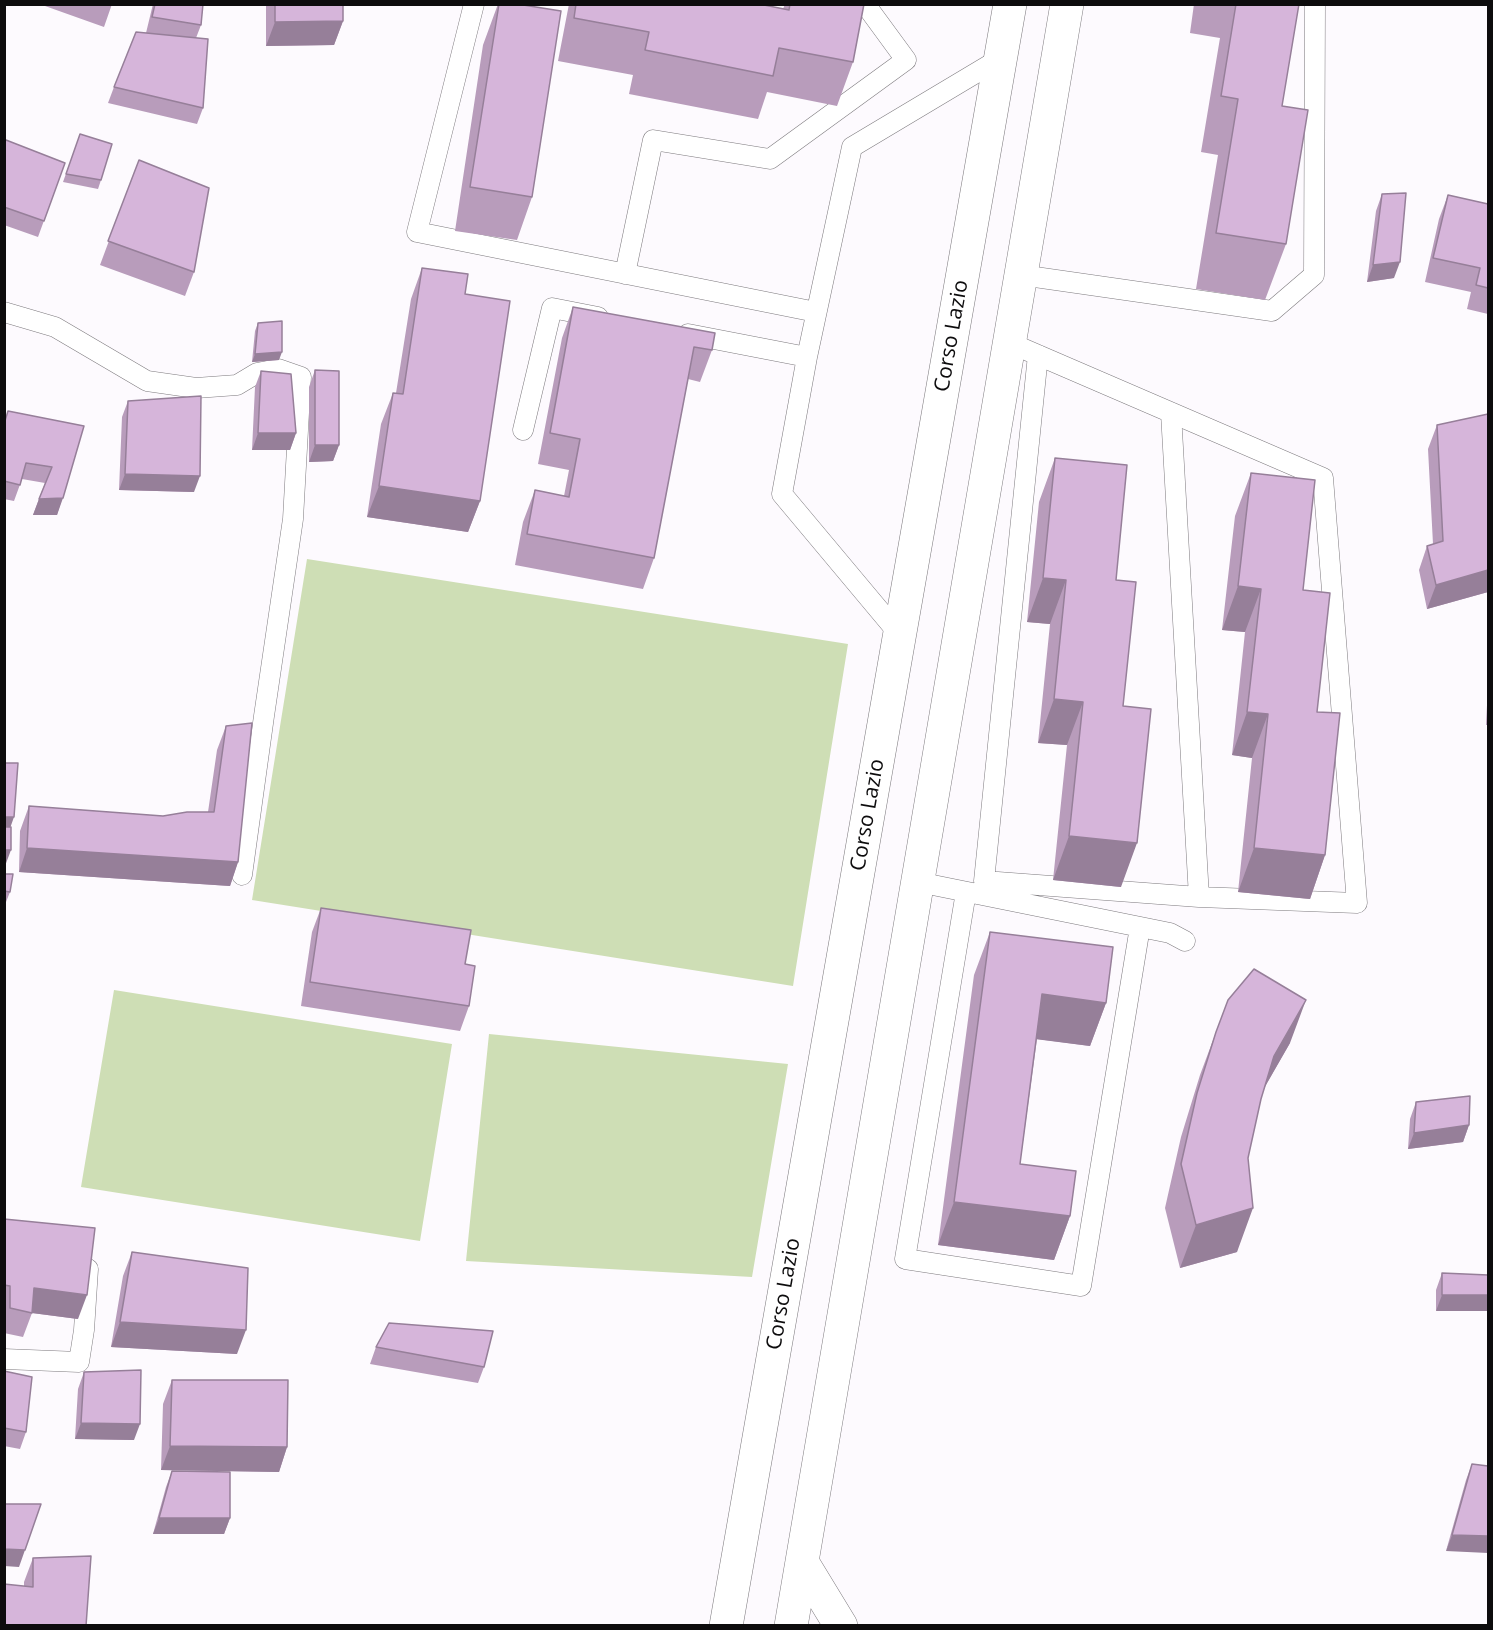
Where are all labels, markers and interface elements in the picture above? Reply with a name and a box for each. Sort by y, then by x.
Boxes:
street label: Corso Lazio [930,278,974,394]
street label: Corso Lazio [846,757,890,873]
street label: Corso Lazio [762,1236,806,1352]

